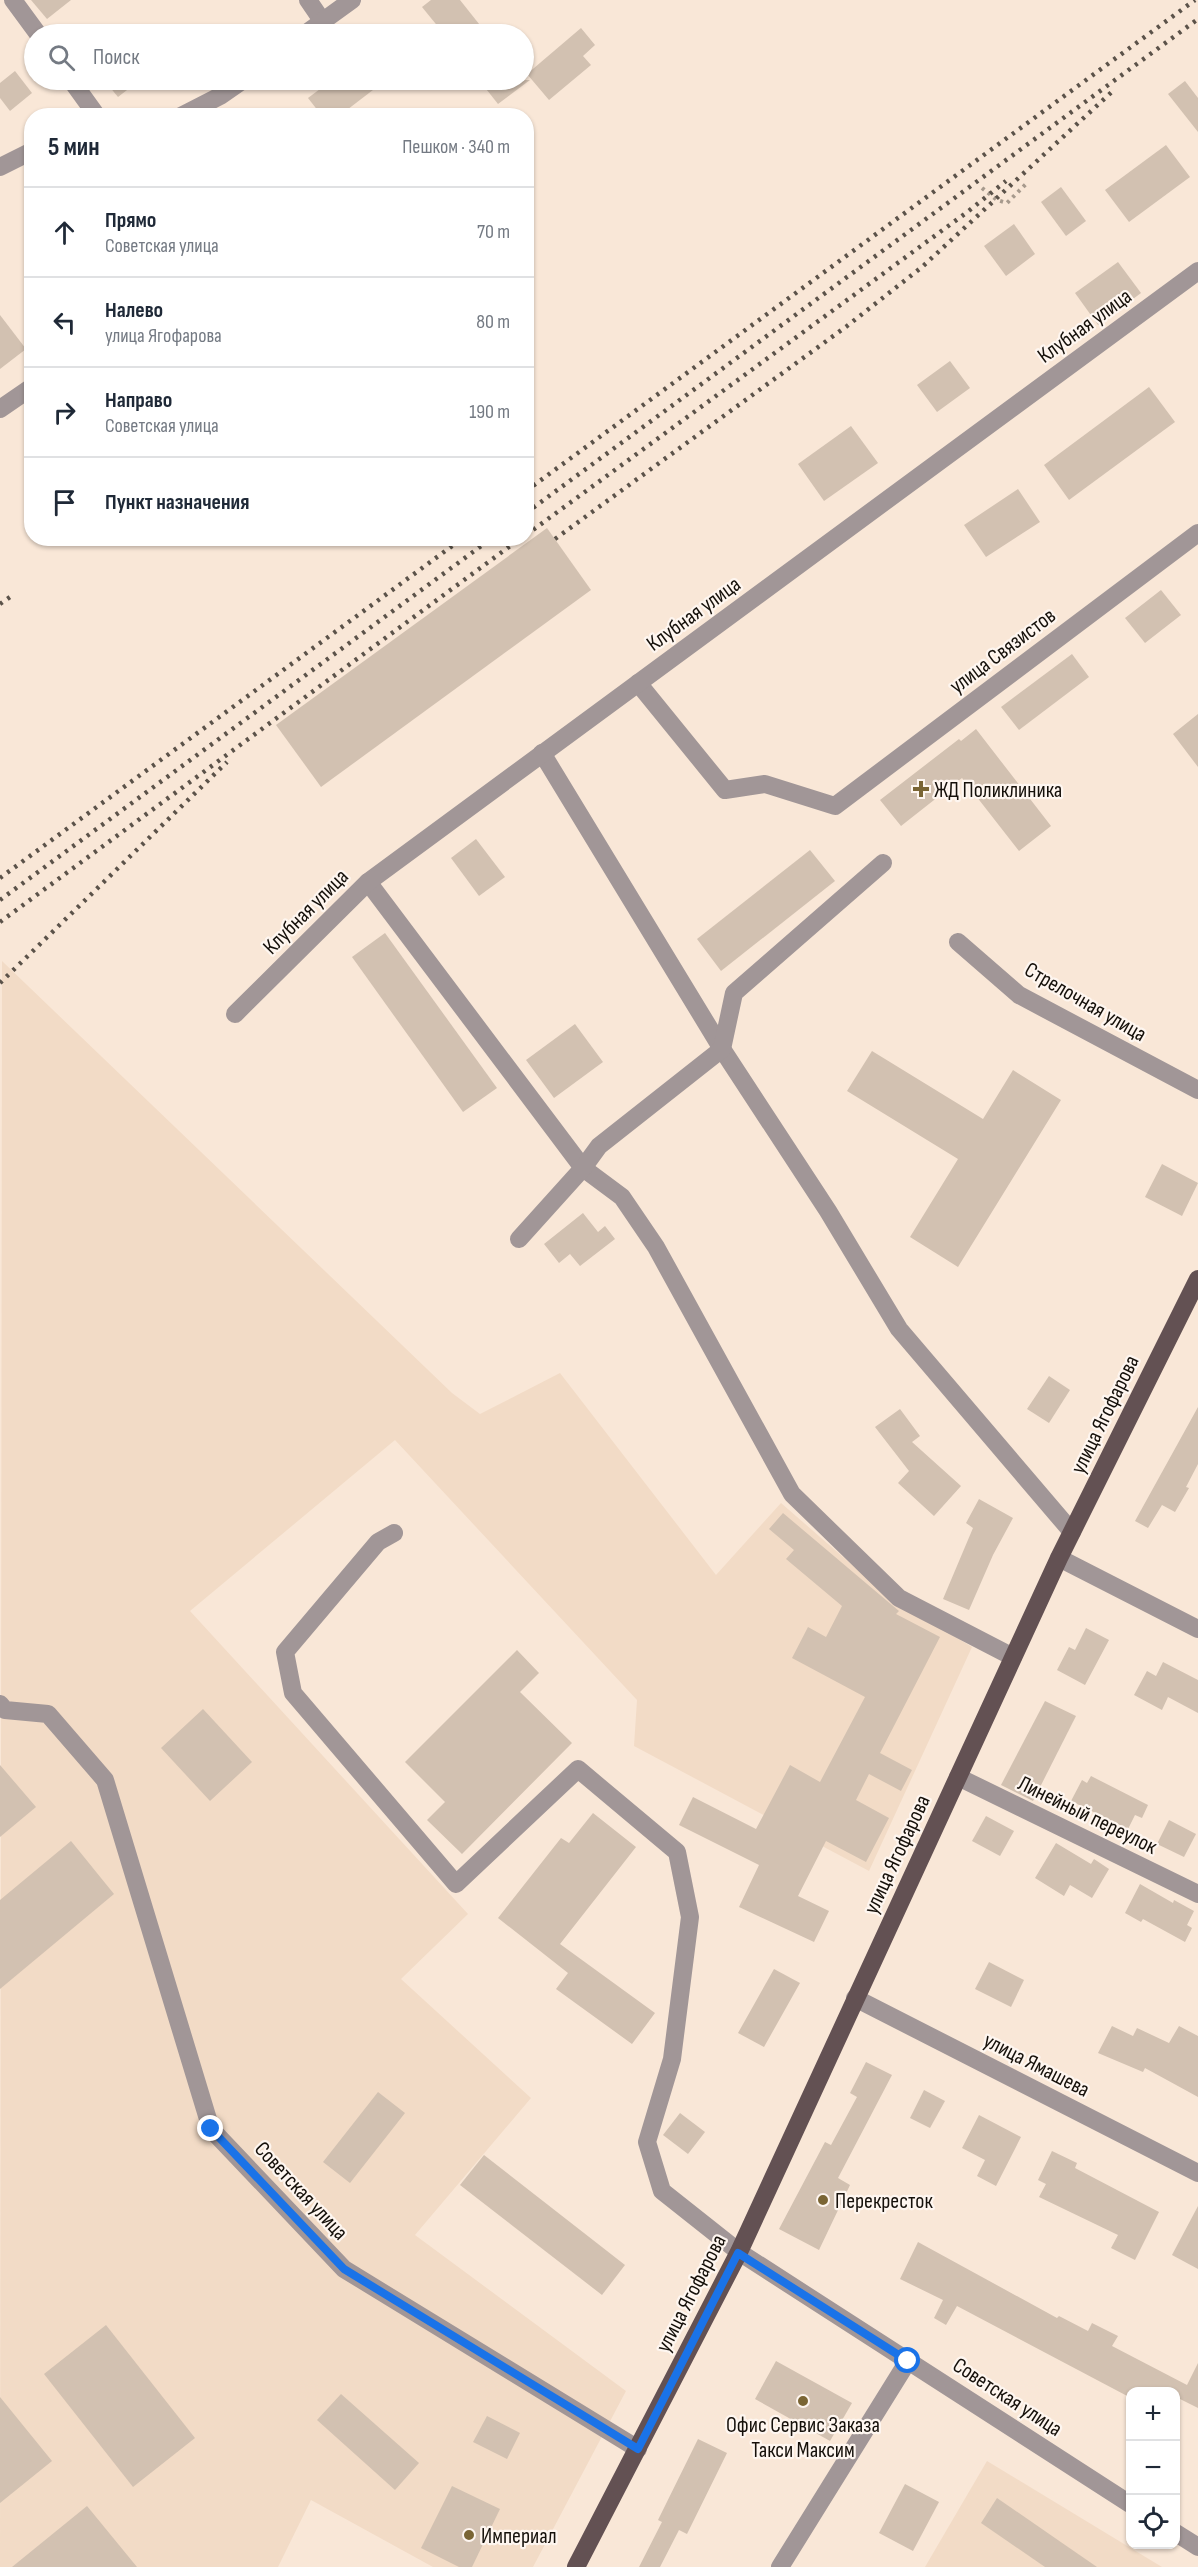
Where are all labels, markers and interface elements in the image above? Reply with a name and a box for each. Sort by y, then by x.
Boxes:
search box [24,24,534,90]
icon: search [45,41,78,74]
text: Поиск [93,44,139,71]
text: 5 мин [48,132,100,163]
text: Пешком · 340 m [402,135,510,159]
text: Прямо [105,207,156,234]
icon: ahead [48,216,81,249]
text: 70 m [477,220,510,244]
text: Советская улица [105,234,219,258]
street label: Клубная улица [1033,283,1137,369]
text: Налево [105,297,163,324]
icon: left [48,306,81,339]
text: 80 m [476,310,510,334]
text: улица Ягофарова [105,324,222,348]
text: Направо [105,387,172,414]
icon: right [48,396,81,429]
text: 190 m [469,400,510,424]
text: Советская улица [105,414,219,438]
icon: arrive [48,486,81,519]
text: Пункт назначения [105,489,249,516]
street label: Клубная улица [642,571,746,657]
street label: улица Связистов [945,603,1061,700]
place label: ЖД Поликлиника [934,777,1062,804]
marker: ЖД Поликлиника [912,780,930,798]
street label: Клубная улица [258,864,354,960]
street label: Стрелочная улица [1019,957,1151,1048]
street label: улица Ягофарова [1065,1351,1146,1478]
street label: Линейный переулок [1013,1770,1162,1861]
street label: улица Ягофарова [858,1791,937,1918]
street label: улица Ямашева [979,2027,1094,2104]
route end [197,2115,223,2141]
street label: Советская улица [248,2136,353,2246]
place label: Перекресток [835,2188,933,2215]
marker: Перекресток [816,2193,830,2207]
street label: улица Ягофарова [650,2230,732,2357]
route start [894,2347,920,2373]
street label: Советская улица [947,2352,1067,2443]
map controls [1126,2387,1180,2549]
button: + [1126,2387,1180,2441]
marker: Офис Сервис Заказа Такси Максим [796,2394,810,2408]
place label: Офис Сервис Заказа Такси Максим [726,2412,880,2464]
button: − [1126,2441,1180,2495]
button: locate [1126,2495,1180,2549]
place label: Империал [481,2523,557,2550]
marker: Империал [462,2528,476,2542]

